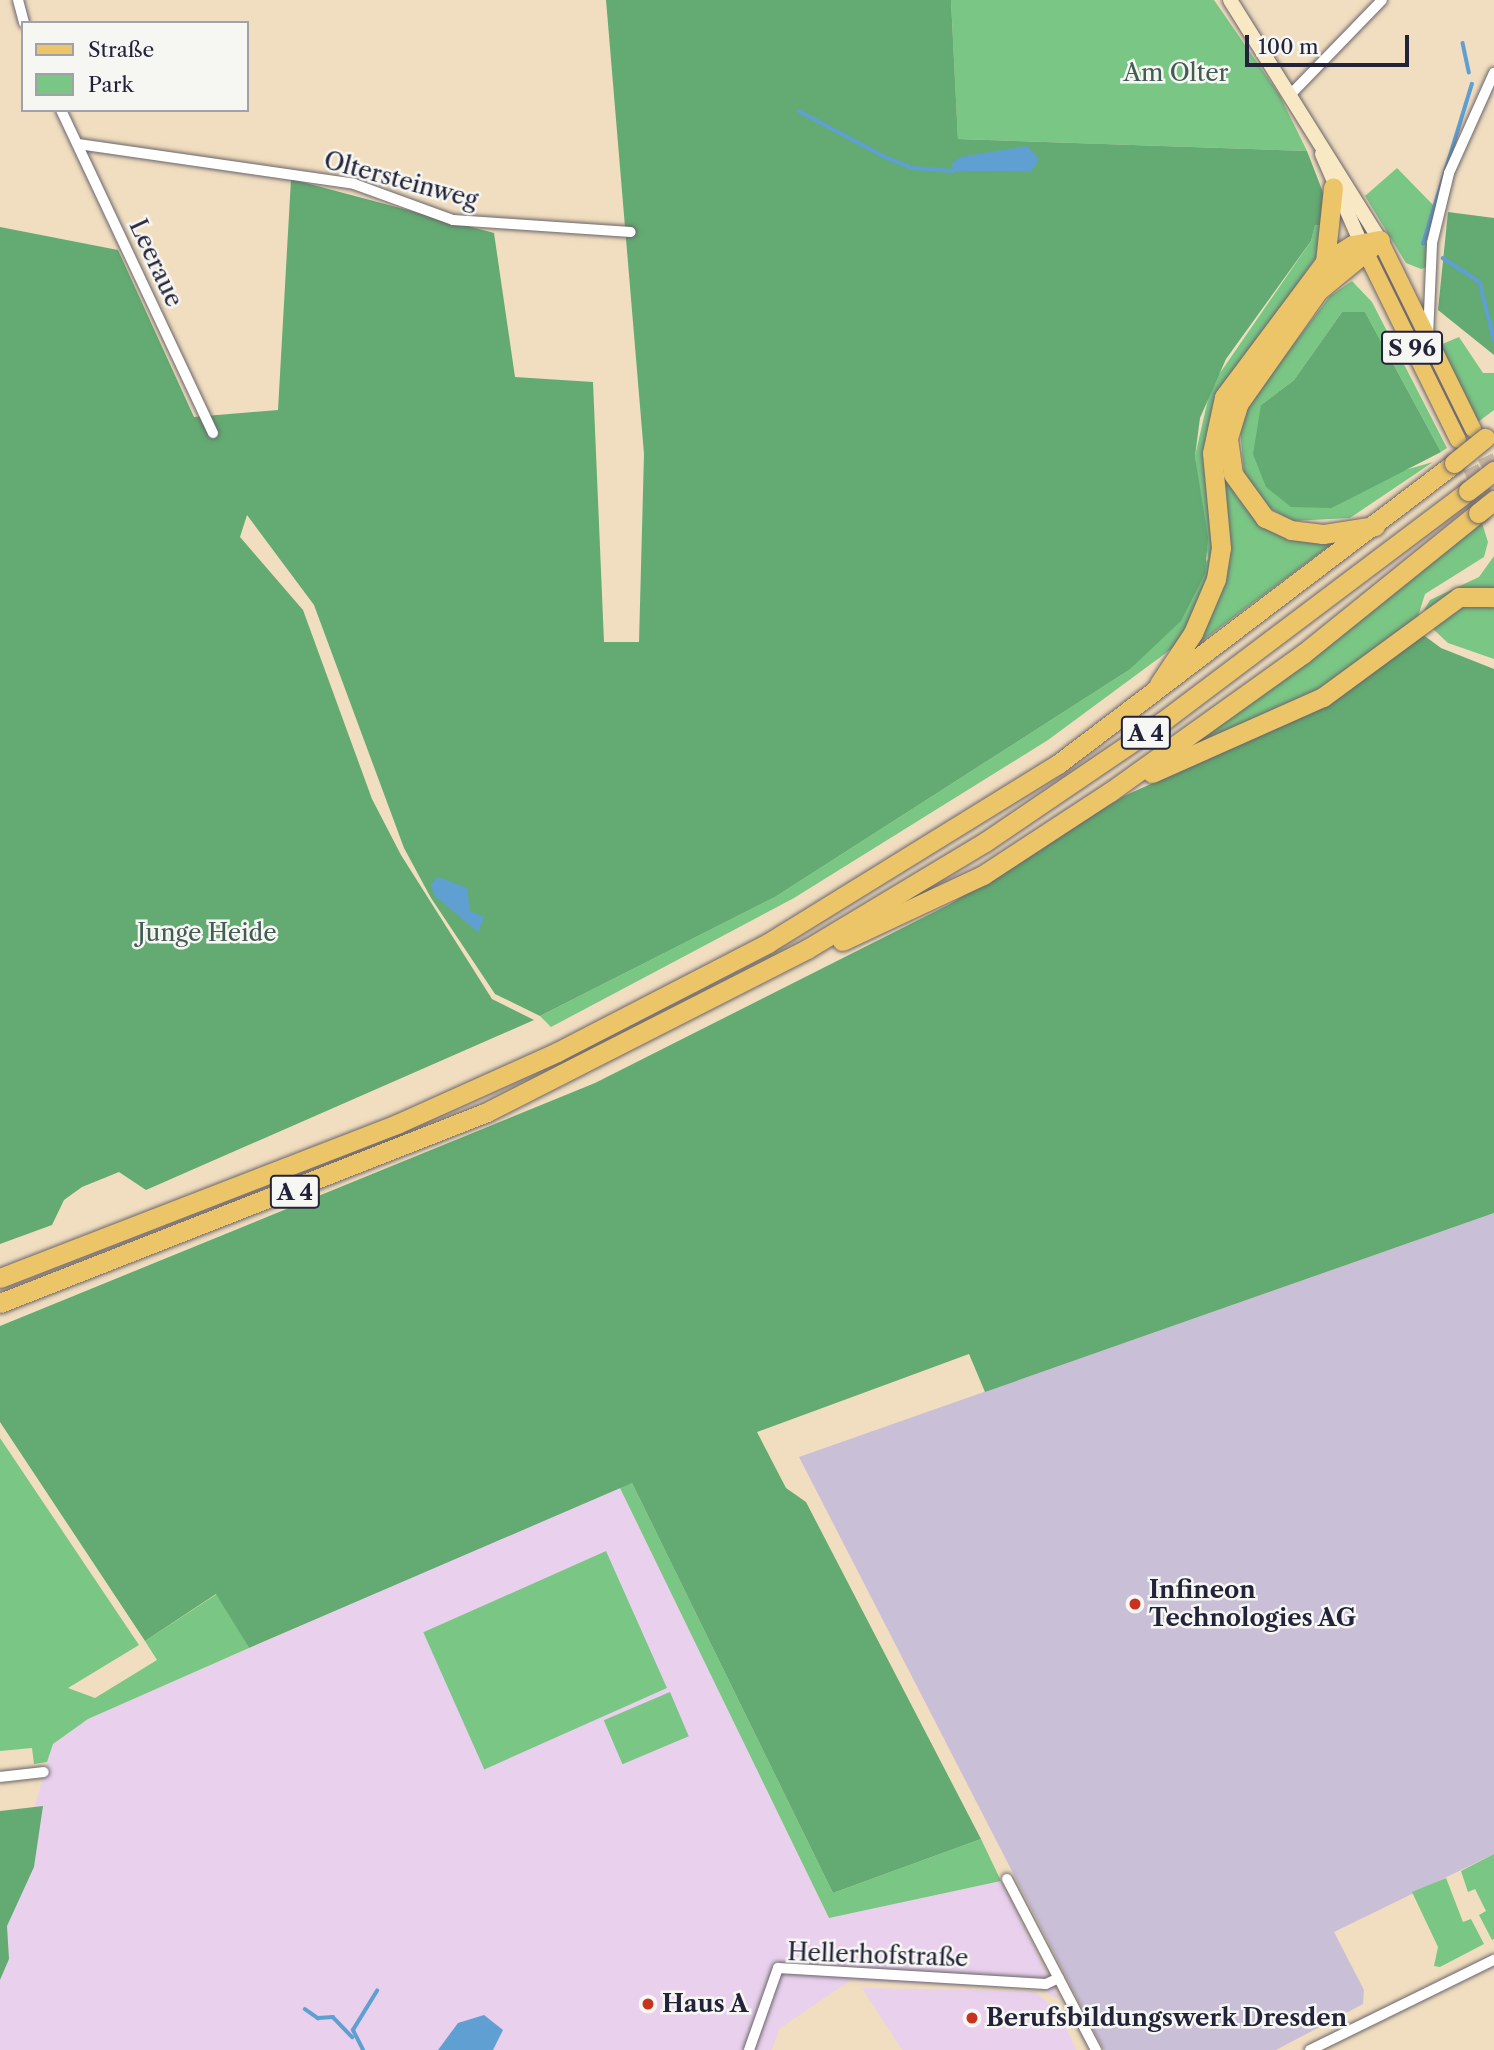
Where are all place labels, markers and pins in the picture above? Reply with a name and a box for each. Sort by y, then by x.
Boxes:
place label: Infineon Technologies AG [1149,1576,1357,1632]
marker: Infineon Technologies AG [1127,1596,1143,1612]
place label: Haus A [662,1990,749,2018]
marker: Haus A [640,1996,656,2012]
place label: Berufsbildungswerk Dresden [986,2004,1348,2032]
marker: Berufsbildungswerk Dresden [964,2010,980,2026]

